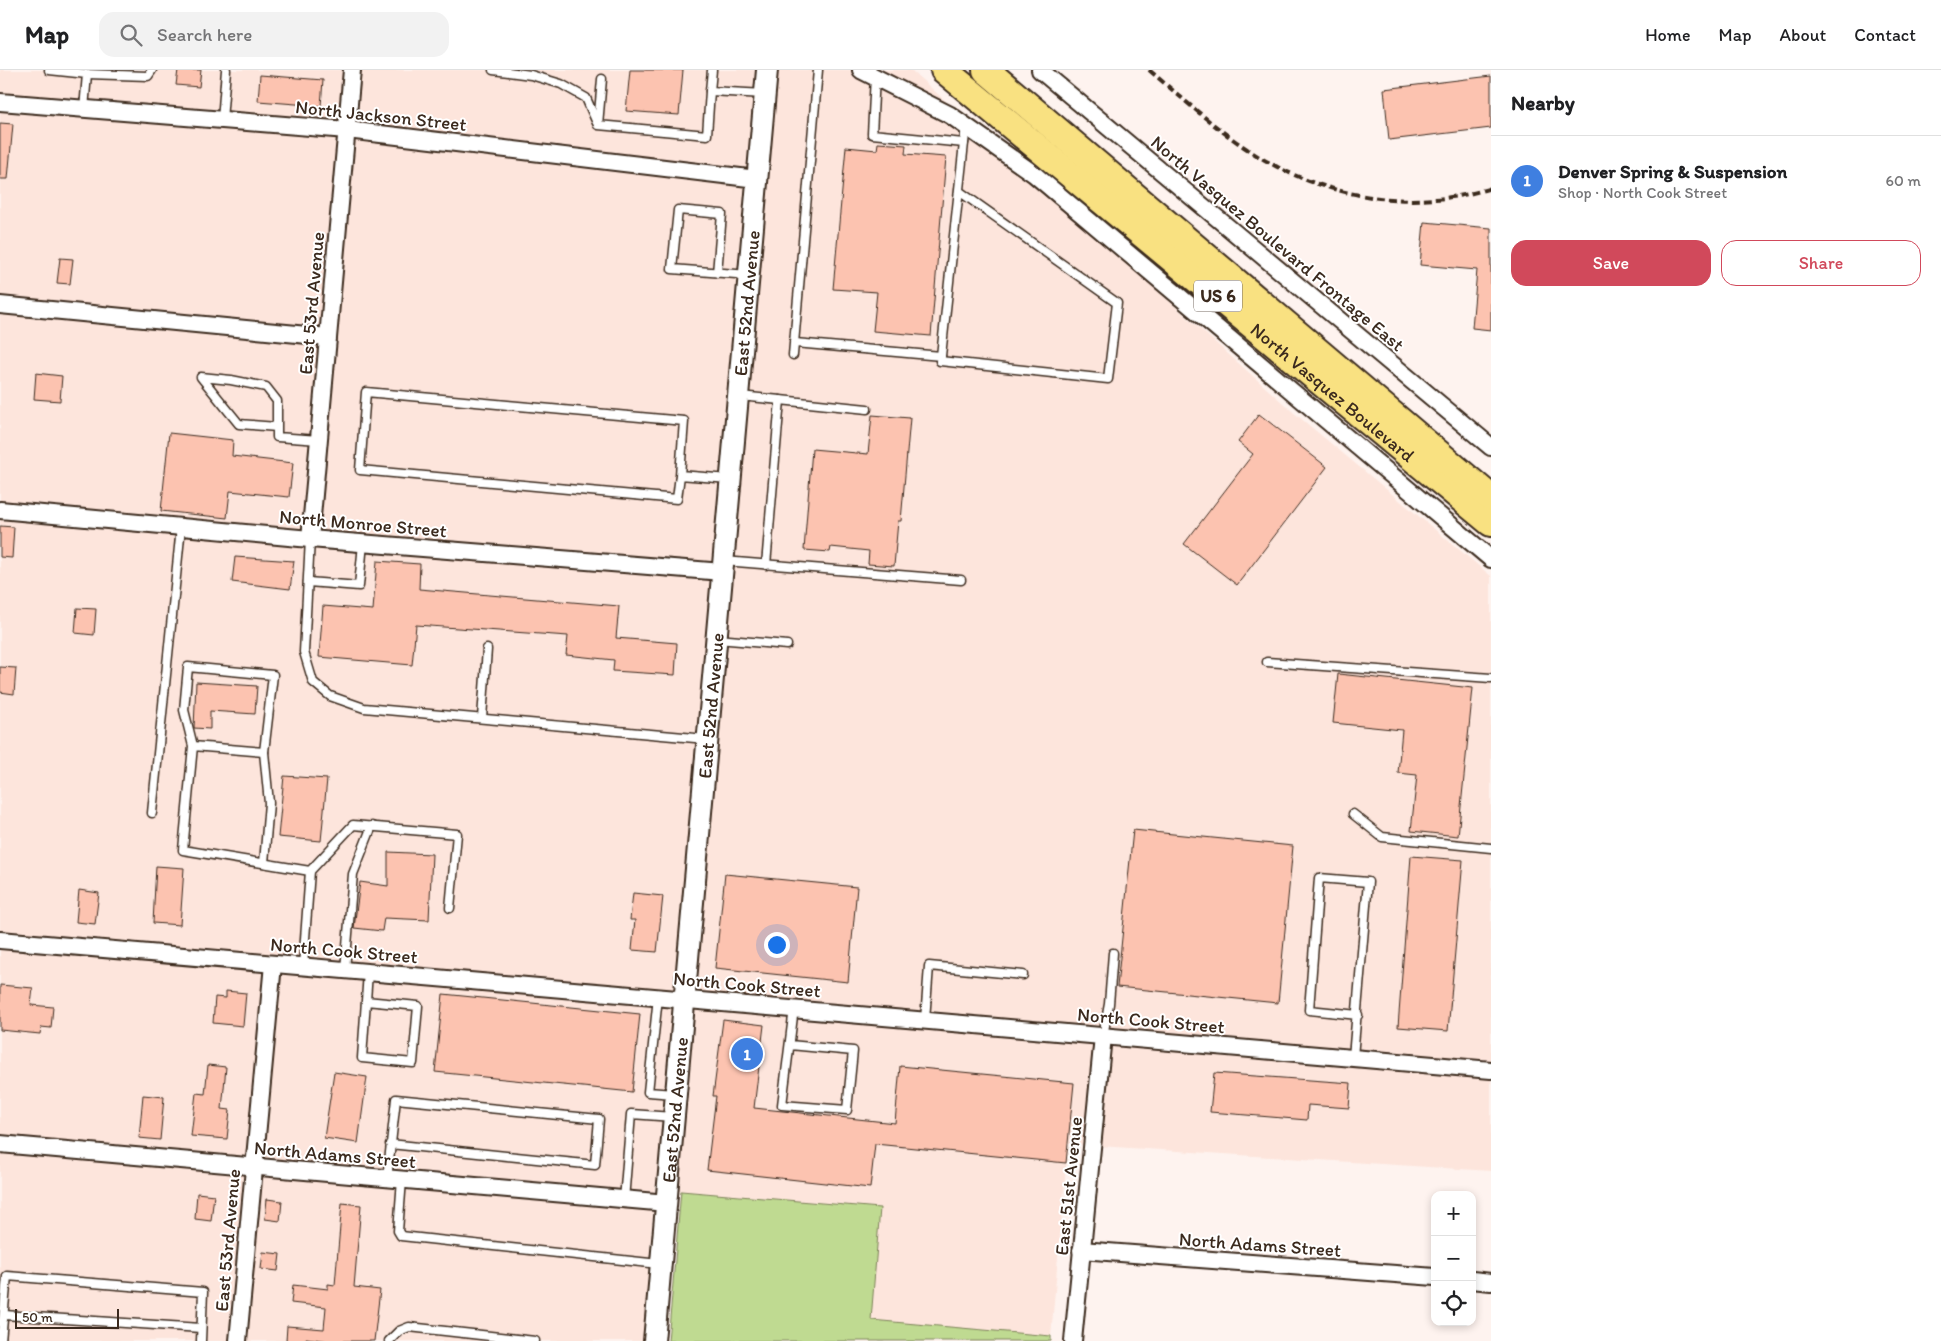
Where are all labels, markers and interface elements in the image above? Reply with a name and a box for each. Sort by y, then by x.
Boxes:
search box [99,12,449,57]
text: Map [25,20,69,49]
icon: search [117,21,145,49]
text: Search here [157,23,252,46]
text: Home [1645,24,1691,46]
text: Map [1719,24,1752,46]
text: About [1780,24,1826,46]
text: Contact [1854,24,1916,46]
text: Nearby [1511,90,1575,115]
street label: North Jackson Street [294,95,468,136]
street label: North Vasquez Boulevard Frontage East [1146,131,1409,356]
text: Denver Spring & Suspension [1558,160,1787,183]
text: 1 [1523,171,1531,190]
text: 60 m [1886,171,1921,190]
text: Shop · North Cook Street [1558,183,1727,202]
street label: East 52nd Avenue [729,229,765,377]
street label: East 53rd Avenue [294,231,329,375]
button: Save [1511,240,1711,286]
button: Share [1721,240,1921,286]
road number: US 6 [1194,280,1242,312]
street label: North Vasquez Boulevard [1246,318,1420,467]
street label: North Monroe Street [278,505,448,542]
street label: East 52nd Avenue [693,632,729,779]
your location [764,932,790,958]
street label: North Cook Street [269,933,419,968]
street label: North Cook Street [672,967,822,1002]
street label: North Cook Street [1076,1003,1226,1038]
pin: 1 [731,1035,763,1073]
street label: East 52nd Avenue [657,1036,693,1184]
street label: East 51st Avenue [1050,1116,1087,1257]
street label: North Adams Street [253,1136,417,1173]
street label: East 53rd Avenue [210,1168,245,1312]
map controls [1431,1191,1476,1326]
button: + [1431,1191,1476,1236]
street label: North Adams Street [1178,1227,1342,1262]
button: − [1431,1236,1476,1281]
button: locate [1431,1281,1476,1326]
scale bar [15,1306,119,1329]
text: 50 m [22,1309,53,1326]

